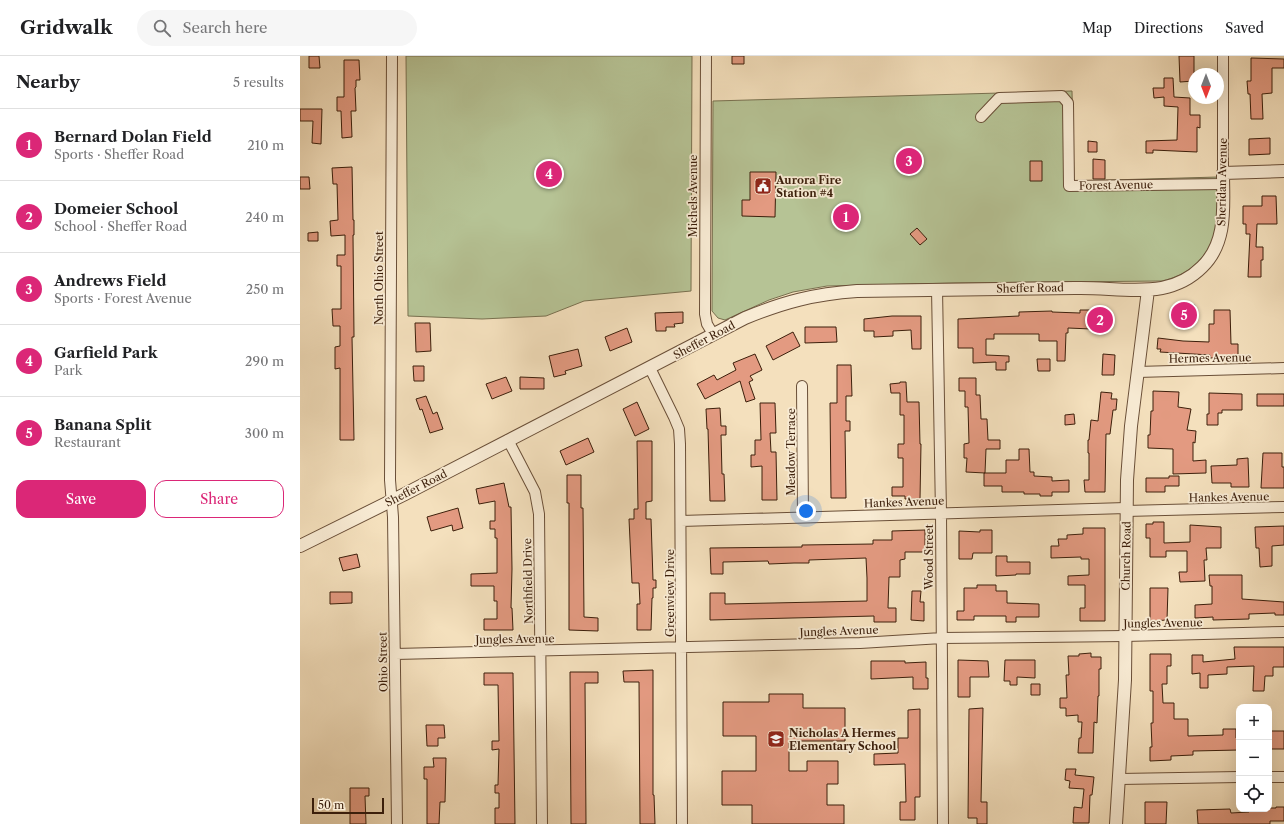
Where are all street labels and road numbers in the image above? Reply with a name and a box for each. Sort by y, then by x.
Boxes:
street label: Sheridan Avenue [1214,138,1230,226]
street label: Michels Avenue [686,155,700,237]
street label: Forest Avenue [1079,177,1153,193]
street label: North Ohio Street [372,231,386,325]
street label: Sheffer Road [996,280,1064,296]
street label: Sheffer Road [671,318,737,362]
street label: Hermes Avenue [1169,350,1251,366]
street label: Meadow Terrace [784,408,798,496]
street label: Sheffer Road [383,466,450,510]
street label: Hankes Avenue [1189,489,1269,505]
street label: Hankes Avenue [864,494,944,510]
street label: Church Road [1118,521,1134,591]
street label: Wood Street [922,524,936,591]
street label: Northfield Drive [520,538,536,624]
street label: Greenview Drive [663,549,677,637]
street label: Jungles Avenue [1121,615,1203,631]
street label: Jungles Avenue [797,623,879,639]
street label: Jungles Avenue [473,631,555,647]
street label: Ohio Street [375,632,391,692]

